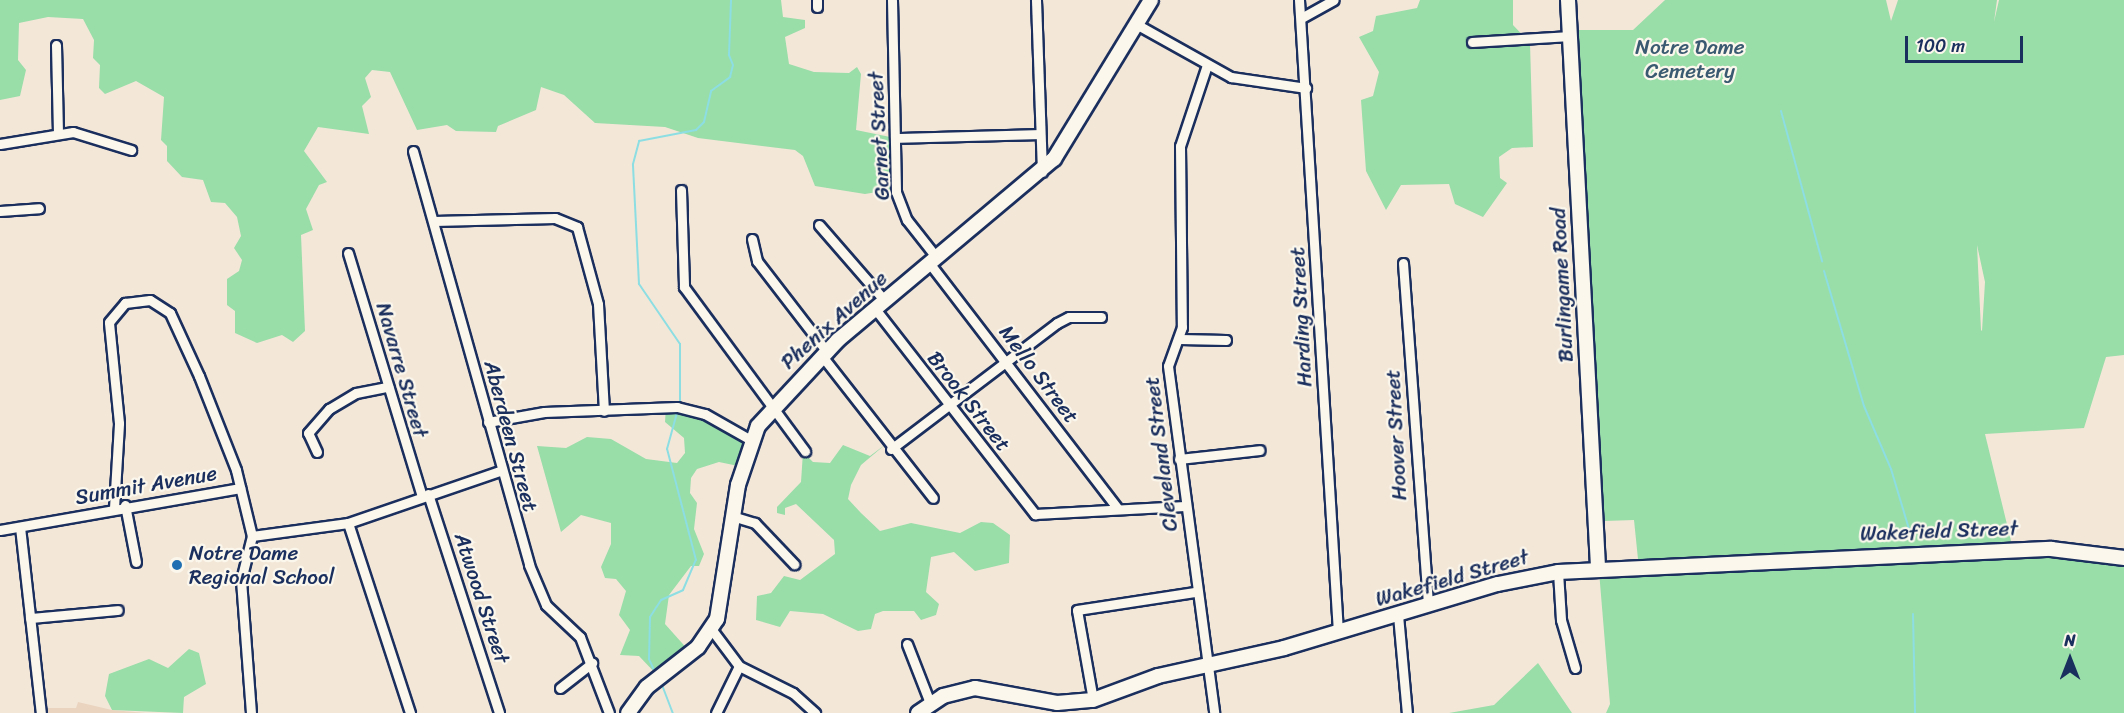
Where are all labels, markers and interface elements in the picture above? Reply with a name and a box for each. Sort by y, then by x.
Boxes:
scale bar [1908,24,2026,62]
text: 100 m [1916,30,1965,62]
park label: Notre Dame Cemetery [1635,34,1745,84]
street label: Garnet Street [863,71,895,201]
street label: Burlingame Road [1545,207,1579,363]
street label: Harding Street [1285,247,1317,387]
street label: Phenix Avenue [775,266,893,374]
street label: Navarre Street [371,300,433,440]
street label: Mello Street [994,320,1084,428]
street label: Brook Street [922,346,1016,456]
street label: Aberdeen Street [479,358,543,514]
street label: Hoover Street [1380,369,1412,501]
street label: Cleveland Street [1139,375,1183,533]
street label: Summit Avenue [73,460,219,510]
street label: Wakefield Street [1860,516,2018,546]
street label: Atwood Street [449,529,515,667]
place label: Notre Dame Regional School [189,540,335,590]
street label: Wakefield Street [1373,544,1531,612]
marker: Notre Dame Regional School [170,558,184,572]
text: N [2064,626,2076,655]
north arrow [2040,629,2100,689]

